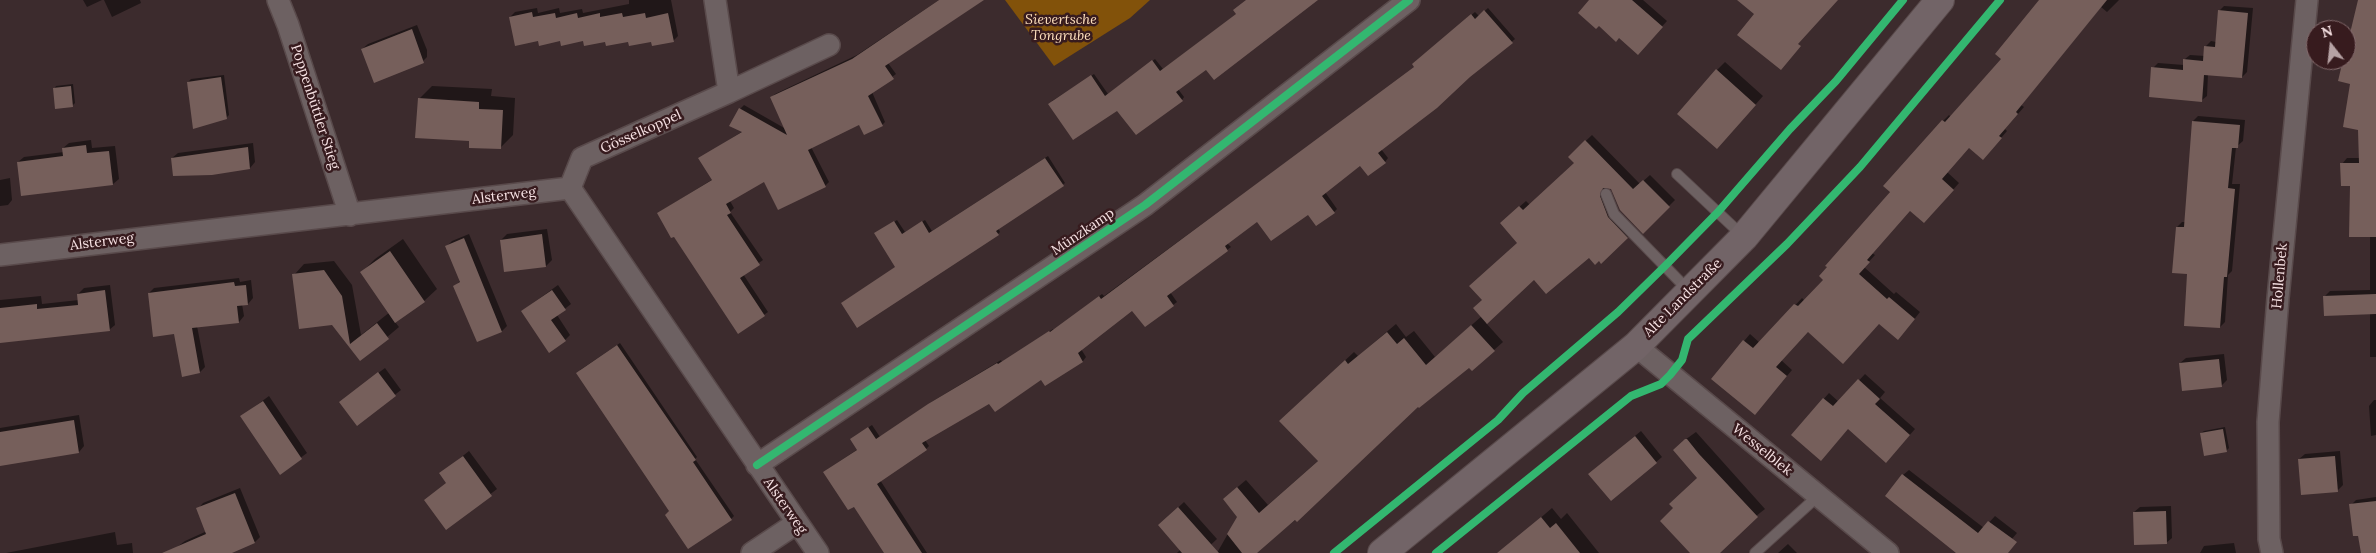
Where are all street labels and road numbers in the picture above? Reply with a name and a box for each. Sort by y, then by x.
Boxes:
street label: Poppenbüttler Stieg [287,42,343,172]
street label: Gösselkoppel [598,107,684,157]
street label: Alsterweg [471,184,537,208]
street label: Münzkamp [1048,205,1118,259]
street label: Alsterweg [69,230,135,254]
street label: Hollenbek [2269,243,2291,309]
street label: Alte Landstraße [1640,255,1726,341]
street label: Wesselblek [1729,421,1795,479]
street label: Alsterweg [760,475,810,537]

